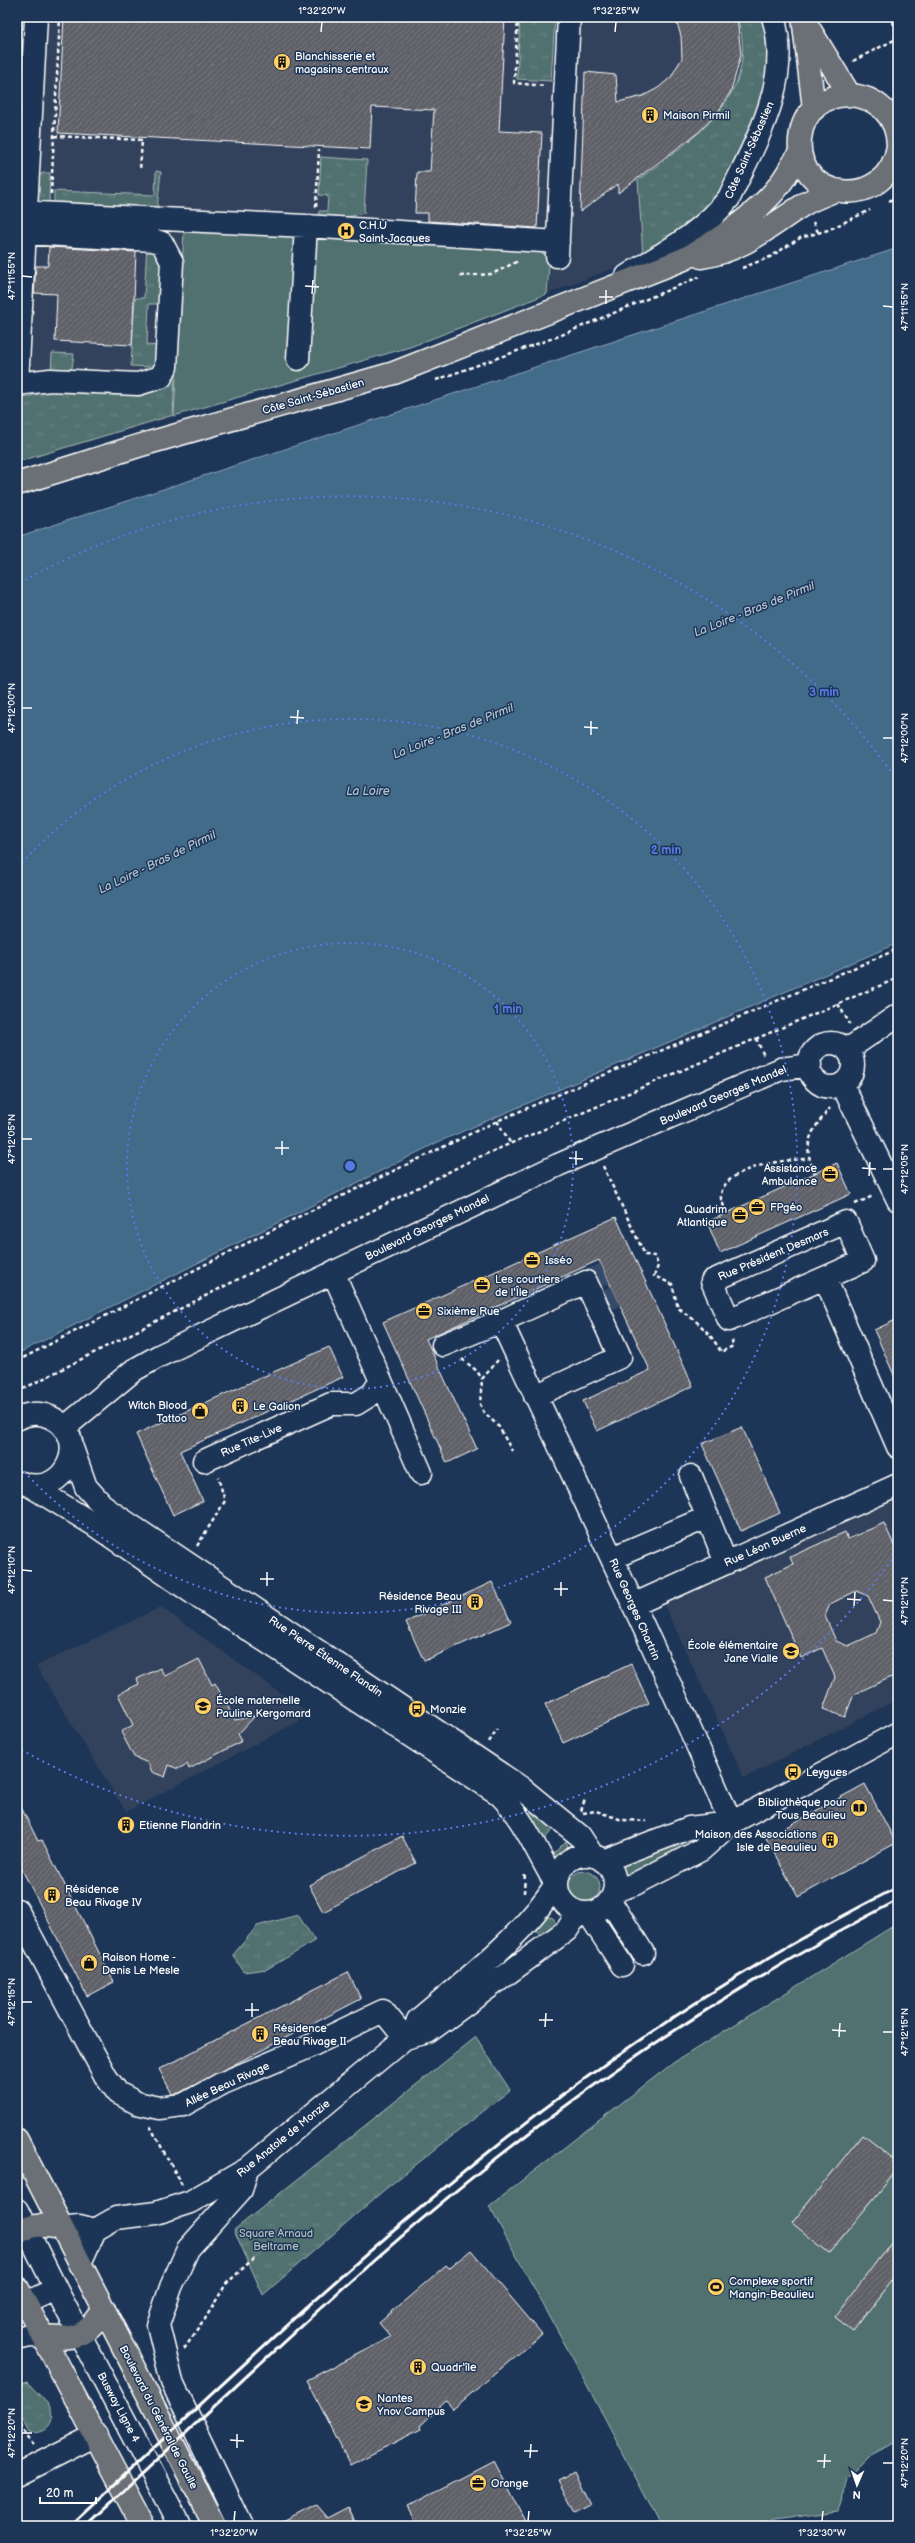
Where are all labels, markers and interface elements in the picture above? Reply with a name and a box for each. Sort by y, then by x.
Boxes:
text: 1°32'20"W [298,5,346,17]
text: 1°32'25"W [592,5,640,17]
place label: Blanchisserie et magasins centraux [295,50,389,76]
building icon: Blanchisserie et magasins centraux [272,52,292,72]
street label: Côte Saint-Sébastien [722,100,777,201]
building icon: Maison Pirmil [640,105,660,125]
place label: Maison Pirmil [663,109,730,122]
place label: C.H.U Saint-Jacques [359,219,431,245]
hospital icon: C.H.U Saint-Jacques [336,221,356,241]
text: 47°11'55"N [6,252,18,300]
text: 47°11'55"N [899,283,911,331]
street label: Côte Saint-Sébastien [261,376,365,417]
water label: La Loire - Bras de Pirmil [692,578,818,641]
text: 47°12'00"N [6,683,18,733]
text: 3 min [809,685,839,700]
water label: La Loire - Bras de Pirmil [391,700,517,763]
text: 47°12'00"N [899,713,911,763]
water label: La Loire [346,784,390,799]
water label: La Loire - Bras de Pirmil [96,827,220,897]
text: 2 min [651,843,681,858]
text: 1 min [494,1002,522,1017]
street label: Boulevard Georges Mandel [658,1063,788,1128]
text: 47°12'05"N [6,1114,18,1164]
text: 47°12'05"N [899,1144,911,1194]
centre of rings [343,1159,357,1173]
place label: Assistance Ambulance [762,1162,817,1188]
office icon: Assistance Ambulance [820,1164,840,1184]
street label: Boulevard Georges Mandel [363,1192,491,1263]
office icon: FPgéo [747,1197,767,1217]
place label: FPgéo [770,1201,802,1214]
place label: Quadrim Atlantique [677,1203,727,1229]
office icon: Quadrim Atlantique [730,1205,750,1225]
street label: Rue Président Desmars [716,1225,831,1284]
office icon: Isséo [522,1250,542,1270]
place label: Isséo [545,1254,572,1267]
place label: Les courtiers de l'Île [495,1273,561,1299]
office icon: Les courtiers de l'Île [472,1275,492,1295]
office icon: Sixième Rue [414,1301,434,1321]
place label: Sixième Rue [437,1305,500,1318]
building icon: Le Galion [230,1396,250,1416]
place label: Witch Blood Tattoo [128,1399,187,1425]
place label: Le Galion [253,1400,300,1413]
shop icon: Witch Blood Tattoo [190,1401,210,1421]
street label: Rue Tite-Live [219,1421,284,1460]
street label: Rue Léon Buerne [722,1521,809,1569]
text: 47°12'10"N [6,1546,18,1594]
street label: Rue Georges Chartrin [606,1556,663,1662]
text: 47°12'10"N [899,1577,911,1625]
place label: Résidence Beau Rivage III [379,1590,463,1616]
building icon: Résidence Beau Rivage III [465,1592,485,1612]
street label: Rue Pierre Étienne Flandin [266,1613,386,1699]
place label: École élémentaire Jane Vialle [687,1638,778,1665]
school or university icon: École élémentaire Jane Vialle [781,1641,801,1661]
place label: École maternelle Pauline Kergomard [216,1693,311,1720]
school or university icon: École maternelle Pauline Kergomard [193,1696,213,1716]
bus stop icon: Monzie [407,1699,427,1719]
place label: Monzie [430,1703,467,1716]
bus stop icon: Leygues [783,1762,803,1782]
place label: Leygues [806,1766,848,1779]
place label: Bibliothèque pour Tous Beaulieu [758,1796,847,1822]
library icon: Bibliothèque pour Tous Beaulieu [849,1798,869,1818]
building icon: Etienne Flandrin [116,1815,136,1835]
place label: Etienne Flandrin [139,1819,221,1832]
place label: Maison des Associations Isle de Beaulieu [695,1828,818,1854]
building icon: Maison des Associations Isle de Beaulieu [820,1830,840,1850]
place label: Résidence Beau Rivage IV [65,1883,142,1909]
building icon: Résidence Beau Rivage IV [42,1885,62,1905]
place label: Raison Home - Denis Le Mesle [102,1951,180,1977]
shop icon: Raison Home - Denis Le Mesle [79,1953,99,1973]
text: 47°12'15"N [6,1978,18,2026]
text: 47°12'15"N [899,2008,911,2056]
place label: Résidence Beau Rivage II [273,2022,347,2048]
building icon: Résidence Beau Rivage II [250,2024,270,2044]
street label: Allée Beau Rivage [183,2059,272,2110]
street label: Rue Anatole de Monzie [234,2097,333,2180]
park label: Square Arnaud Beltrame [239,2227,313,2253]
place label: Complexe sportif Mangin-Beaulieu [729,2275,814,2301]
sports icon: Complexe sportif Mangin-Beaulieu [706,2277,726,2297]
street label: Boulevard du Général de Gaulle [117,2343,201,2492]
building icon: Quadr'île [408,2357,428,2377]
place label: Quadr'île [431,2361,477,2374]
street label: Busway Ligne 4 [95,2370,143,2445]
place label: Nantes Ynov Campus [376,2392,446,2418]
school or university icon: Nantes Ynov Campus [354,2394,374,2414]
text: 47°12'20"N [6,2408,18,2458]
text: 47°12'20"N [899,2438,911,2488]
north arrow [837,2465,877,2505]
office icon: Orange [468,2473,488,2493]
place label: Orange [491,2477,529,2490]
scale bar [40,2479,96,2505]
text: 20 m [46,2486,73,2501]
text: N [852,2488,861,2501]
text: 1°32'20"W [210,2527,258,2539]
text: 1°32'25"W [504,2527,552,2539]
text: 1°32'30"W [798,2527,846,2539]

